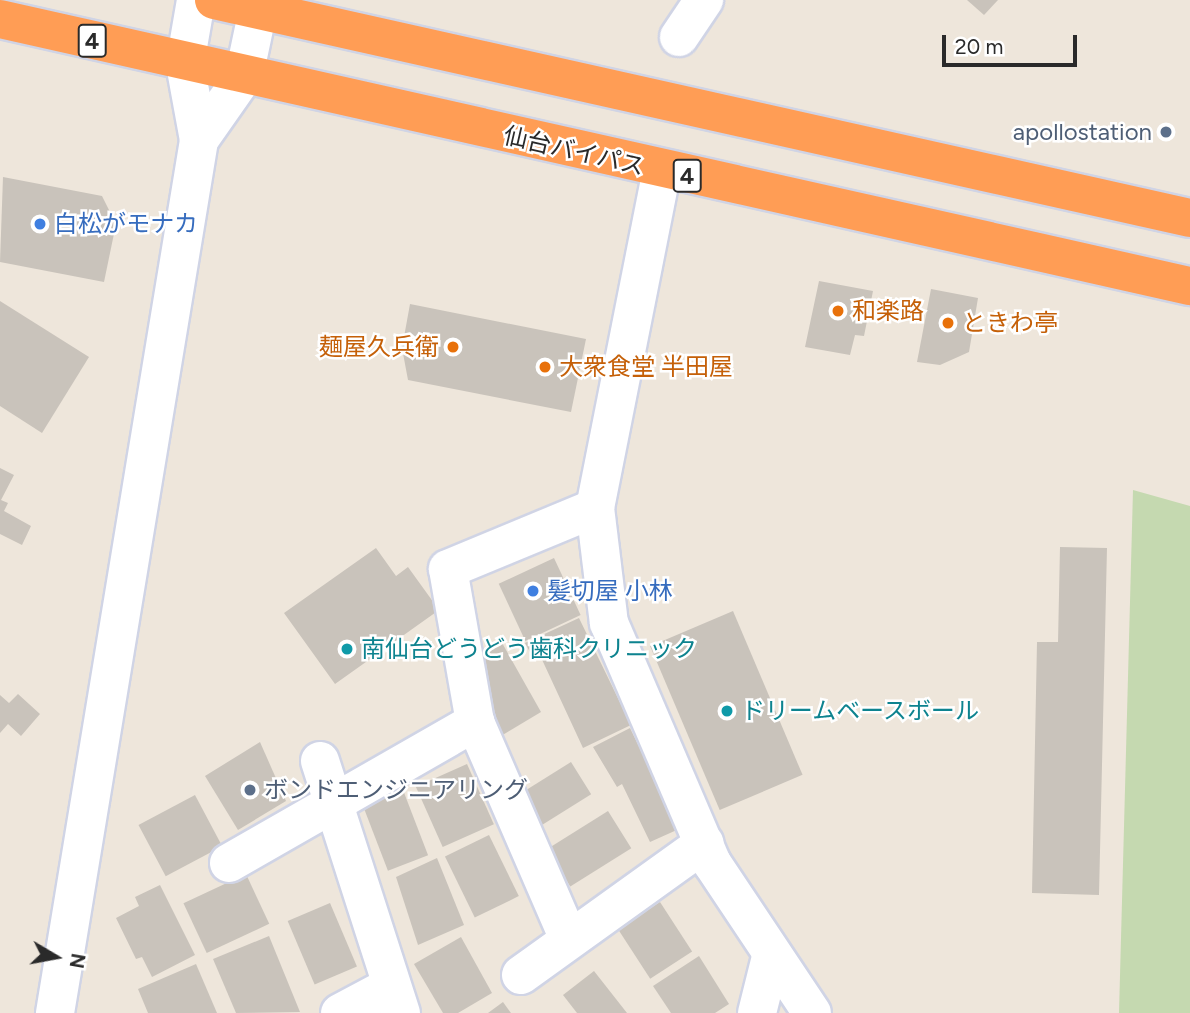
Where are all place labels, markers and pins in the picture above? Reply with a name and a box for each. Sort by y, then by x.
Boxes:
place label: apollostation [1013,118,1152,146]
marker: apollostation [1158,124,1174,140]
place label: 白松がモナカ [54,210,198,238]
marker: 白松がモナカ [32,216,48,232]
place label: 和楽路 [852,297,924,325]
marker: 和楽路 [830,303,846,319]
place label: ときわ亭 [962,309,1058,337]
marker: ときわ亭 [940,315,956,331]
place label: 麺屋久兵衛 [319,333,439,361]
marker: 麺屋久兵衛 [445,339,461,355]
place label: 大衆食堂 半田屋 [559,353,733,381]
marker: 大衆食堂 半田屋 [537,359,553,375]
place label: 髪切屋 小林 [547,577,673,605]
marker: 髪切屋 小林 [525,583,541,599]
place label: 南仙台どうどう歯科クリニック [361,635,697,663]
marker: 南仙台どうどう歯科クリニック [339,641,355,657]
place label: ドリームベースボール [741,697,981,725]
marker: ドリームベースボール [719,703,735,719]
place label: ボンドエンジニアリング [264,776,528,804]
marker: ボンドエンジニアリング [242,782,258,798]

